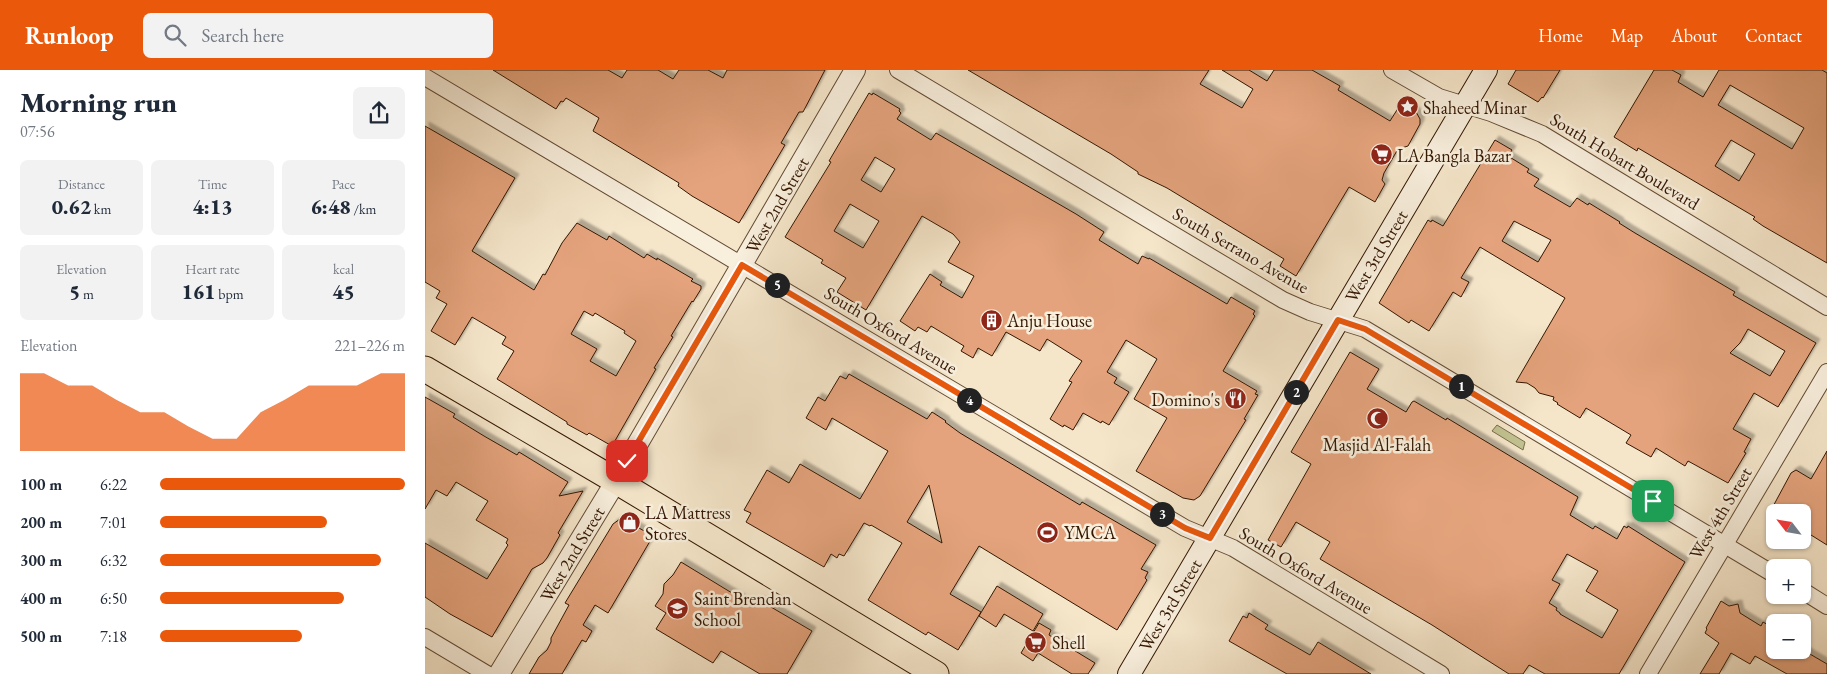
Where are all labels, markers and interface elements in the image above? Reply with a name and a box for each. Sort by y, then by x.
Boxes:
search box [143,13,493,58]
text: Runloop [25,20,113,51]
icon: search [161,21,189,49]
text: Search here [201,23,284,48]
text: Home [1538,24,1583,47]
text: Map [1611,24,1643,47]
text: About [1671,24,1717,47]
text: Contact [1745,24,1802,47]
text: Morning run [20,84,177,120]
button: share [353,87,405,139]
place icon: Shaheed Minar [1395,95,1419,119]
place label: Shaheed Minar [1423,96,1527,119]
street label: South Hobart Boulevard [1546,107,1705,215]
text: 07:56 [20,121,55,142]
supermarket icon: LA Bangla Bazar [1369,143,1393,167]
place label: LA Bangla Bazar [1397,144,1511,167]
street label: West 2nd Street [740,153,814,257]
text: Distance [58,175,105,193]
text: Time [198,175,227,193]
text: Pace [332,175,355,193]
text: 0.62 [52,193,91,220]
text: 4:13 [192,193,233,220]
text: 6:48 [311,193,351,220]
text: km [91,200,111,218]
text: /km [351,200,376,218]
street label: South Serrano Avenue [1169,202,1313,298]
street label: West 3rd Street [1339,205,1413,306]
text: Elevation [56,260,107,278]
text: Heart rate [185,260,240,278]
text: kcal [333,260,354,278]
pin: 5 [765,272,789,298]
text: 5 [774,276,781,294]
text: 5 [69,278,80,305]
text: 161 [181,278,215,305]
text: 45 [332,278,355,305]
street label: South Oxford Avenue [820,281,962,379]
text: m [80,285,94,303]
text: bpm [215,285,244,303]
building icon: Anju House [979,308,1003,332]
place label: Anju House [1006,309,1092,332]
text: Elevation [20,335,78,356]
text: 221–226 m [334,335,405,356]
pin: 1 [1449,374,1473,398]
text: 1 [1458,377,1465,395]
pin: 2 [1283,380,1309,404]
text: 2 [1293,383,1300,401]
restaurant icon: Domino's [1224,387,1248,411]
pin: 4 [957,388,981,412]
place label: Domino's [1151,388,1220,411]
text: 4 [966,391,973,409]
mosque icon: Masjid Al-Falah [1365,407,1389,431]
place label: Masjid Al-Falah [1323,433,1431,456]
pin [606,440,648,482]
icon: check [613,447,641,475]
street label: West 4th Street [1683,462,1757,563]
text: 100 m [20,474,62,495]
text: 6:22 [100,474,127,495]
pin [1632,480,1674,522]
icon: arrive [1639,487,1667,515]
place label: LA Mattress Stores [645,501,731,545]
street label: West 2nd Street [535,502,610,606]
pin: 3 [1149,502,1175,526]
north arrow [1766,504,1811,549]
map controls [1766,504,1811,659]
text: 3 [1159,505,1166,523]
shop icon: LA Mattress Stores [617,510,641,534]
text: 200 m [20,512,62,533]
text: 7:01 [100,512,127,533]
sports icon: YMCA [1036,520,1060,544]
place label: YMCA [1064,521,1116,544]
street label: South Oxford Avenue [1235,521,1377,619]
text: 300 m [20,550,62,571]
text: 6:32 [100,550,127,571]
street label: West 3rd Street [1133,554,1207,655]
button: + [1766,559,1811,604]
place label: Saint Brendan School [694,587,792,631]
text: 400 m [20,588,62,609]
text: 6:50 [100,588,127,609]
school or university icon: Saint Brendan School [666,596,690,620]
button: − [1766,614,1811,659]
text: 500 m [20,626,62,647]
text: 7:18 [100,626,127,647]
supermarket icon: Shell [1024,630,1048,654]
place label: Shell [1052,631,1085,654]

